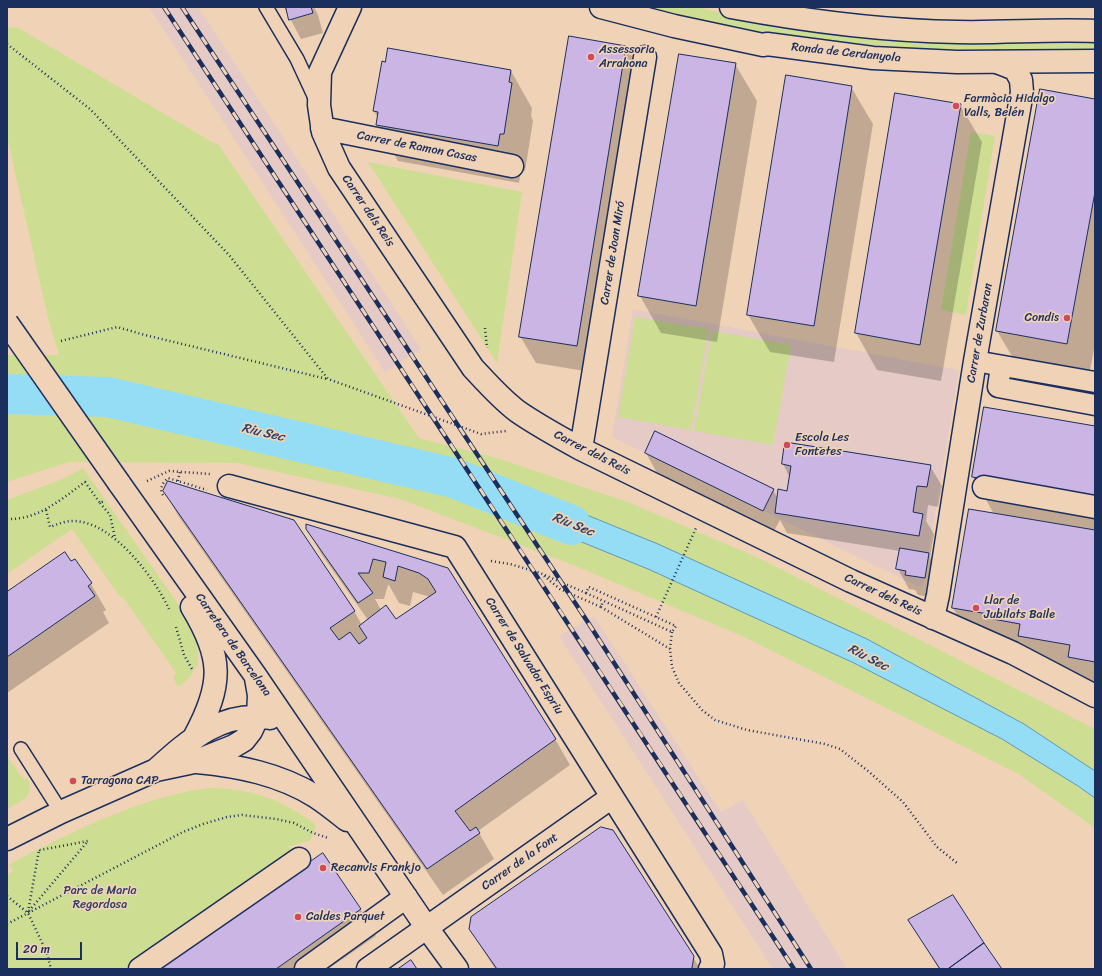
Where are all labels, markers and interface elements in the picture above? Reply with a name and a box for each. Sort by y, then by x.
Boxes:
street label: Ronda de Cerdanyola [791,40,901,66]
place label: Assessoria Arrahona [599,43,655,71]
marker: Assessoria Arrahona [586,52,596,62]
place label: Farmàcia Hidalgo Valls, Belén [964,92,1055,120]
marker: Farmàcia Hidalgo Valls, Belén [951,101,961,111]
street label: Carrer de Ramon Casas [356,128,478,166]
street label: Carrer dels Reis [339,172,397,250]
street label: Carrer de Joan Miró [598,200,628,306]
street label: Carrer de Zurbaran [964,282,996,384]
place label: Condis [1024,311,1059,325]
marker: Condis [1062,313,1072,323]
water label: Riu Sec [240,421,286,445]
street label: Carrer dels Reis [551,428,633,478]
place label: Escola Les Fontetes [795,431,849,459]
marker: Escola Les Fontetes [782,440,792,450]
water label: Riu Sec [550,510,596,540]
street label: Carrer dels Reis [842,571,924,619]
street label: Carretera de Barcelona [192,591,274,699]
place label: Llar de Jubilats Baile [984,594,1055,622]
street label: Carrer de Salvador Espriu [482,595,566,717]
marker: Llar de Jubilats Baile [971,603,981,613]
water label: Riu Sec [845,641,891,675]
place label: Tarragona CAP [81,774,158,788]
marker: Tarragona CAP [68,776,78,786]
street label: Carrer de la Font [479,830,561,894]
place label: Recanvis Frankjo [331,861,421,875]
marker: Recanvis Frankjo [318,863,328,873]
park label: Parc de Maria Regordosa [63,884,137,912]
place label: Caldes Parquet [306,910,385,924]
marker: Caldes Parquet [293,912,303,922]
scale bar [18,934,84,960]
text: 20 m [23,938,50,960]

